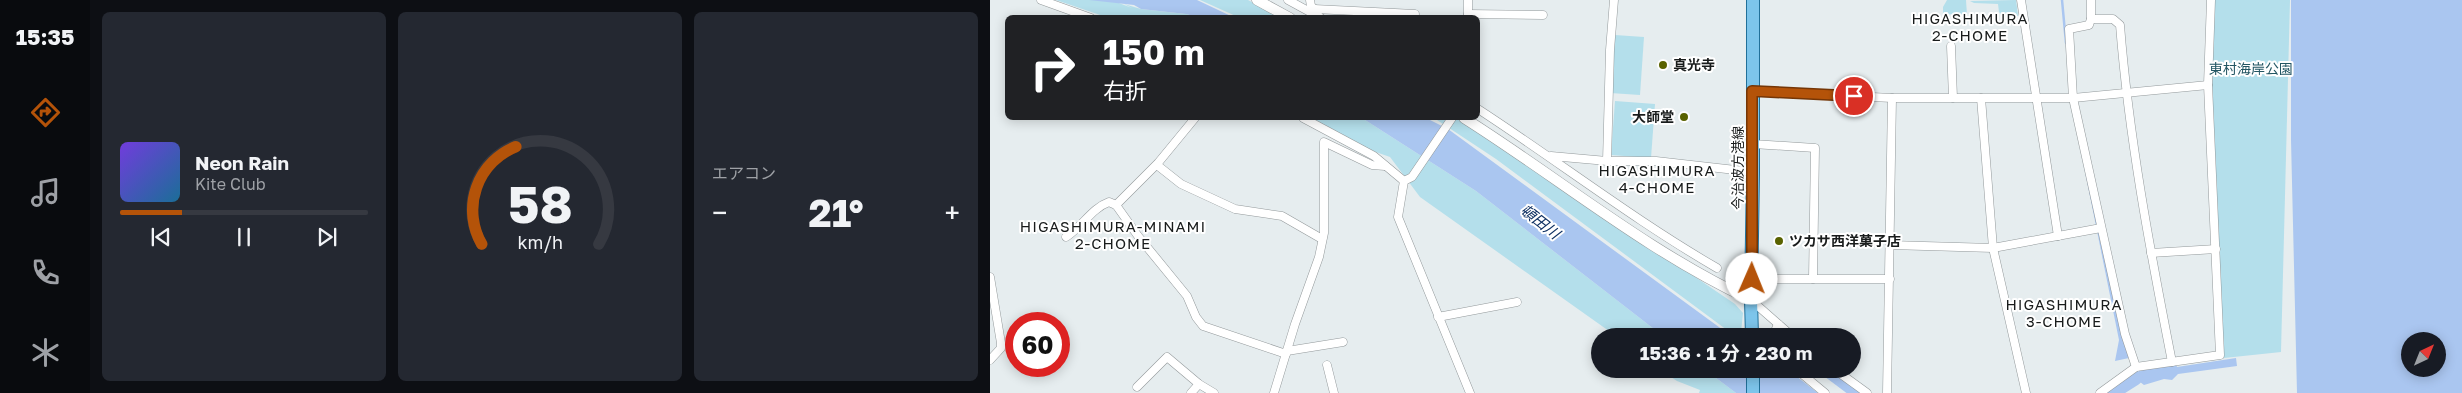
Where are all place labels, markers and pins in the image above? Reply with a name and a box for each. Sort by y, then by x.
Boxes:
place label: 真光寺 [1673,56,1715,73]
marker: 真光寺 [1657,59,1669,71]
pin [1833,75,1875,117]
place label: 大師堂 [1632,108,1674,125]
marker: 大師堂 [1678,111,1690,123]
place label: ツカサ西洋菓子店 [1789,232,1901,249]
marker: ツカサ西洋菓子店 [1773,235,1785,247]

